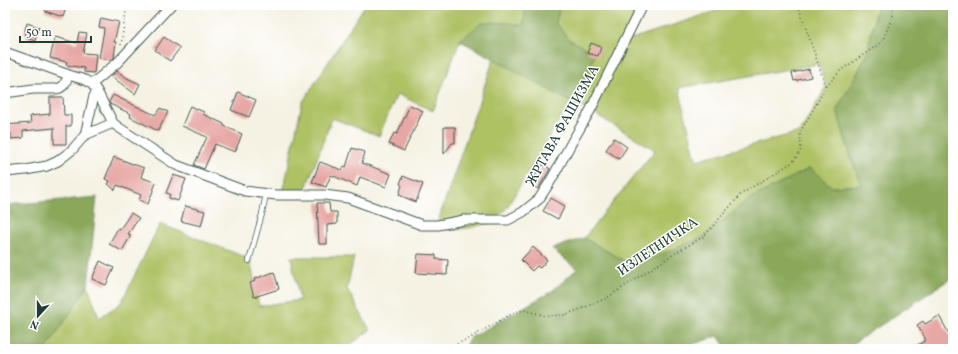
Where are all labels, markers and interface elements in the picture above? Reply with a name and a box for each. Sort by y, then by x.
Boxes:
scale bar [20,18,91,44]
text: 50 m [26,25,52,41]
street label: ЖРТАВА ФАШИЗМА [522,62,604,190]
street label: ИЗЛЕТНИЧКА [614,213,702,281]
north arrow [18,296,58,336]
text: N [29,316,41,332]

